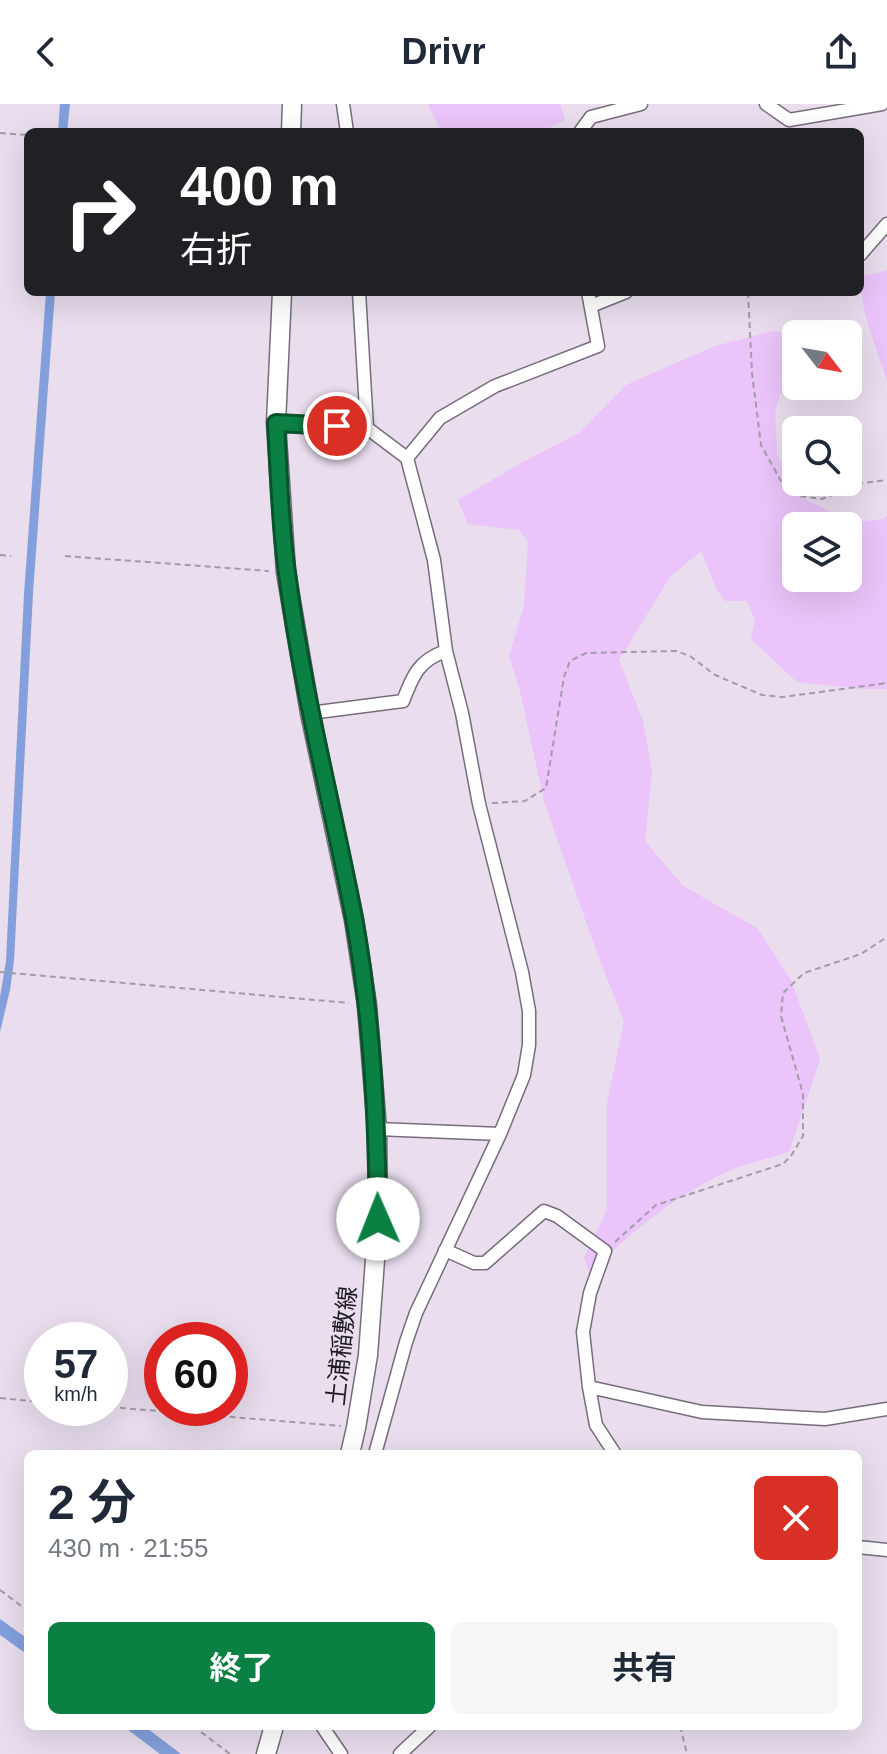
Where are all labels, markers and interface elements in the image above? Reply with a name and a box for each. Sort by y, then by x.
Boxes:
icon: back [24,30,68,74]
icon: share [819,30,863,74]
text: Drivr [401,31,486,72]
text: 400 m [180,154,339,217]
icon: right [48,160,152,264]
text: 右折 [180,229,252,270]
north arrow [782,320,862,400]
map controls [782,320,862,592]
pin [303,392,371,460]
icon: arrive [315,404,359,448]
button: search [782,416,862,496]
button: layers [782,512,862,592]
position arrow [336,1177,420,1261]
street label: 土浦稲敷線 [322,1285,361,1407]
speed limit sign: 60 [144,1322,248,1426]
text: 57 [54,1342,98,1386]
text: km/h [54,1383,98,1405]
text: 2 分 [48,1476,136,1529]
button: close [754,1476,838,1560]
text: 430 m · 21:55 [48,1533,208,1563]
button: 終了 [48,1622,435,1714]
button: 共有 [451,1622,838,1714]

